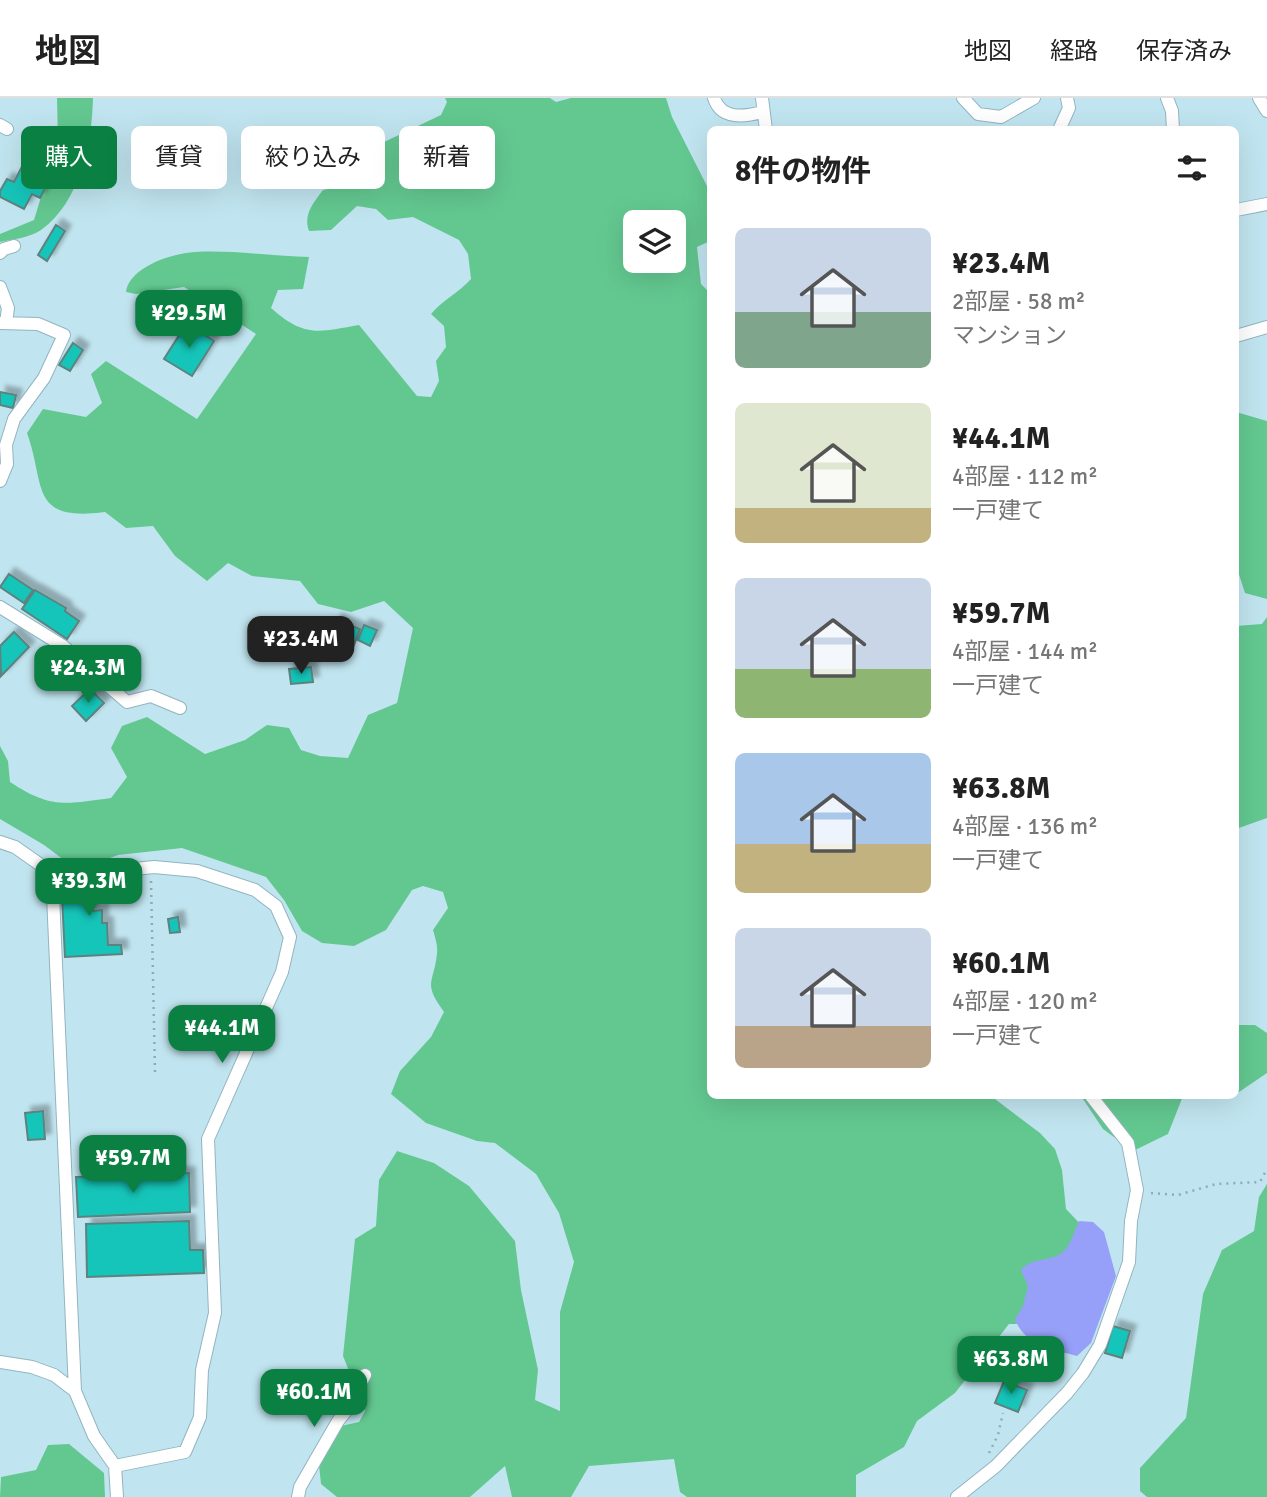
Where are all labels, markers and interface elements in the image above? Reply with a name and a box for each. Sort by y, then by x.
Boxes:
text: 地図 [35,31,101,72]
text: 地図 [964,36,1012,66]
text: 経路 [1050,36,1098,66]
text: 保存済み [1136,36,1232,66]
chip: 購入 [21,126,117,189]
chip: 賃貸 [131,126,227,189]
chip: 絞り込み [241,126,385,189]
chip: 新着 [399,126,495,189]
icon: filters [1173,149,1211,187]
text: 8件の物件 [735,153,871,190]
map controls [623,210,686,273]
button: layers [623,210,686,273]
text: ¥23.4M [952,245,1050,282]
icon: home [791,256,875,340]
text: 2部屋 · 58 m² [952,287,1085,316]
pin: ¥29.5M [132,290,246,350]
text: ¥29.5M [151,298,227,327]
text: マンション [952,321,1067,350]
text: ¥44.1M [952,420,1050,457]
icon: home [791,431,875,515]
text: 4部屋 · 112 m² [952,462,1098,491]
text: 一戸建て [952,496,1044,525]
text: ¥59.7M [952,595,1050,632]
icon: home [791,606,875,690]
pin: ¥23.4M [244,616,358,676]
text: ¥23.4M [263,624,339,653]
text: 4部屋 · 144 m² [952,637,1098,666]
pin: ¥24.3M [31,646,145,705]
text: ¥24.3M [50,653,126,682]
text: 一戸建て [952,671,1044,700]
text: ¥63.8M [952,770,1050,807]
icon: home [791,781,875,865]
text: 4部屋 · 136 m² [952,812,1098,841]
text: 一戸建て [952,846,1044,875]
pin: ¥39.3M [32,858,146,918]
text: ¥39.3M [51,866,127,895]
text: ¥60.1M [952,945,1050,982]
icon: home [791,956,875,1040]
text: 4部屋 · 120 m² [952,987,1098,1016]
pin: ¥44.1M [165,1006,279,1065]
text: ¥44.1M [184,1013,260,1042]
text: 一戸建て [952,1021,1044,1050]
pin: ¥59.7M [76,1136,190,1195]
text: ¥59.7M [95,1143,171,1172]
pin: ¥63.8M [954,1336,1068,1396]
text: ¥63.8M [973,1344,1049,1373]
pin: ¥60.1M [257,1370,371,1429]
text: ¥60.1M [276,1377,352,1406]

